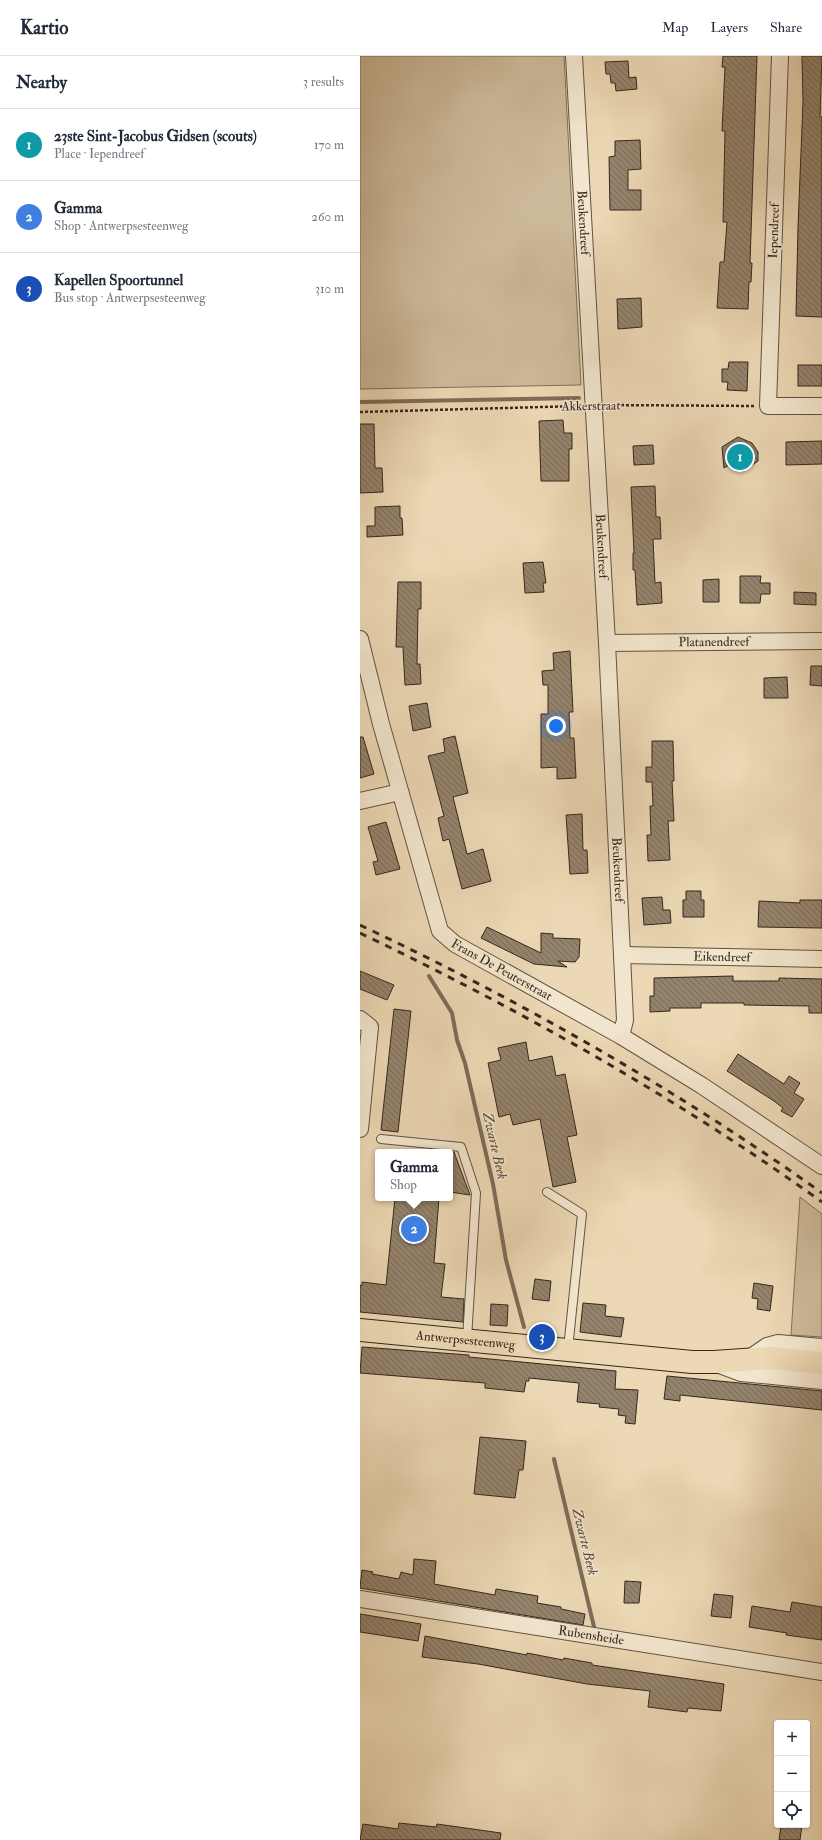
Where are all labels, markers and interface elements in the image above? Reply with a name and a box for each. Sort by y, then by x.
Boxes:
text: Kartio [20,16,68,40]
text: Map [662,19,688,36]
text: Layers [710,19,748,36]
text: Share [770,19,802,36]
text: Nearby [16,72,67,93]
text: 3 results [303,74,344,90]
text: 23ste Sint-Jacobus Gidsen (scouts) [54,127,257,146]
text: 1 [27,137,31,153]
text: 170 m [314,137,344,153]
text: Place · Iependreef [54,146,145,162]
street label: Beukendreef [574,190,593,257]
text: Gamma [54,199,102,218]
street label: Iependreef [765,201,784,259]
text: 2 [26,209,32,225]
text: 260 m [311,209,344,225]
text: Shop · Antwerpsesteenweg [54,218,189,234]
text: Kapellen Spoortunnel [54,271,183,290]
text: 3 [27,281,32,297]
text: 310 m [315,281,344,297]
text: Bus stop · Antwerpsesteenweg [54,290,206,306]
street label: Akkerstraat [560,397,621,415]
pin: 1 [727,442,753,472]
street label: Beukendreef [592,513,611,581]
street label: Platanendreef [678,634,751,650]
your location [546,716,566,736]
street label: Beukendreef [608,837,628,905]
street label: Frans De Peuterstraat [448,935,555,1004]
street label: Eikendreef [693,948,753,966]
water label: Zwarte Beek [479,1110,511,1181]
popup [375,1149,453,1201]
text: Gamma [390,1158,438,1177]
text: Shop [390,1177,417,1193]
pin: 2 [401,1214,427,1244]
pin: 3 [529,1322,555,1352]
street label: Antwerpsesteenweg [414,1327,517,1353]
water label: Zwarte Beek [568,1506,602,1577]
street label: Rubensheide [557,1622,626,1649]
map controls [774,1720,810,1828]
button: + [774,1720,810,1756]
button: − [774,1756,810,1792]
button: locate [774,1792,810,1828]

